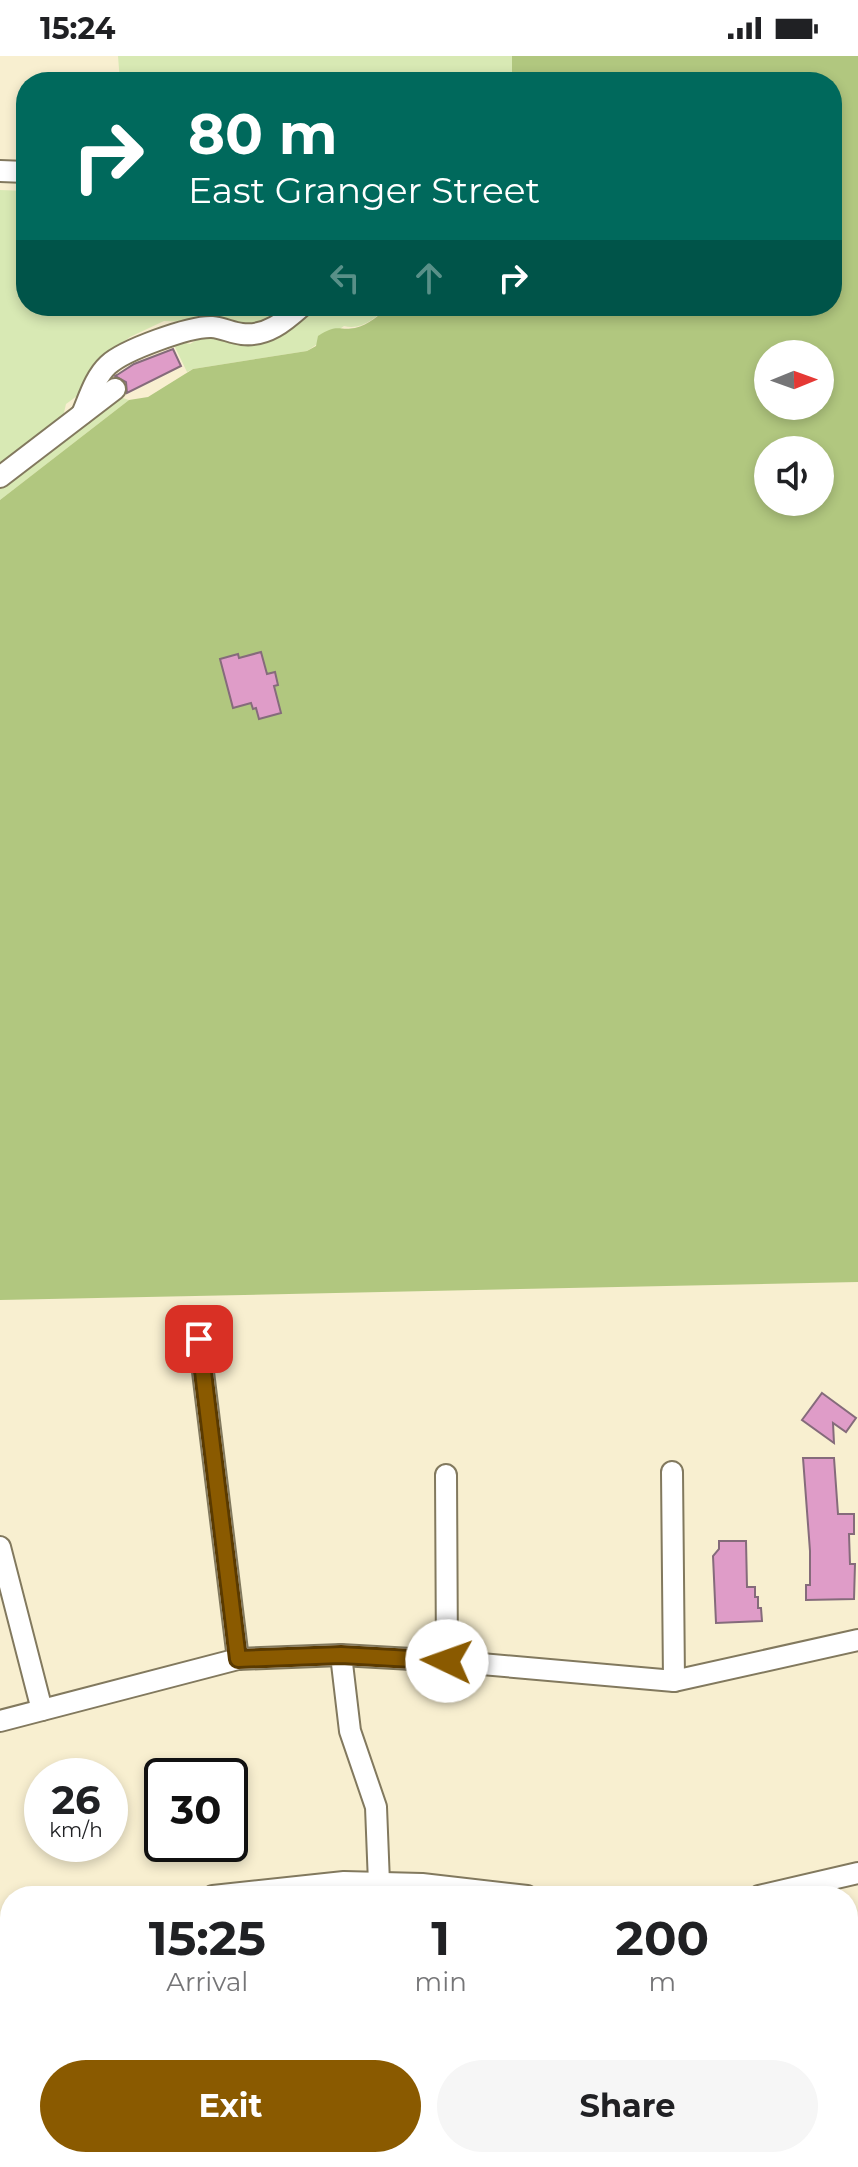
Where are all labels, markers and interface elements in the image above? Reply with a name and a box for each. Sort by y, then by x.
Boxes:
text: 15:24 [40,10,116,47]
text: 80 m [188,100,338,168]
icon: right [56,104,160,208]
text: East Granger Street [188,168,540,212]
icon: left [323,256,367,300]
icon: ahead [407,256,451,300]
icon: right [491,256,535,300]
north arrow [754,340,834,420]
map controls [754,340,834,516]
button: sound [754,436,834,516]
pin [165,1305,233,1373]
icon: arrive [177,1317,221,1361]
position arrow [405,1619,489,1703]
speed limit sign: 30 [144,1758,248,1862]
text: 26 [51,1775,101,1824]
text: km/h [49,1818,103,1842]
text: 15:25 [149,1909,266,1967]
text: 1 [431,1909,450,1967]
text: 200 [616,1909,709,1967]
text: Arrival [166,1966,248,1998]
text: min [415,1966,467,1998]
text: m [649,1966,676,1998]
button: Exit [40,2060,421,2152]
button: Share [437,2060,818,2152]

